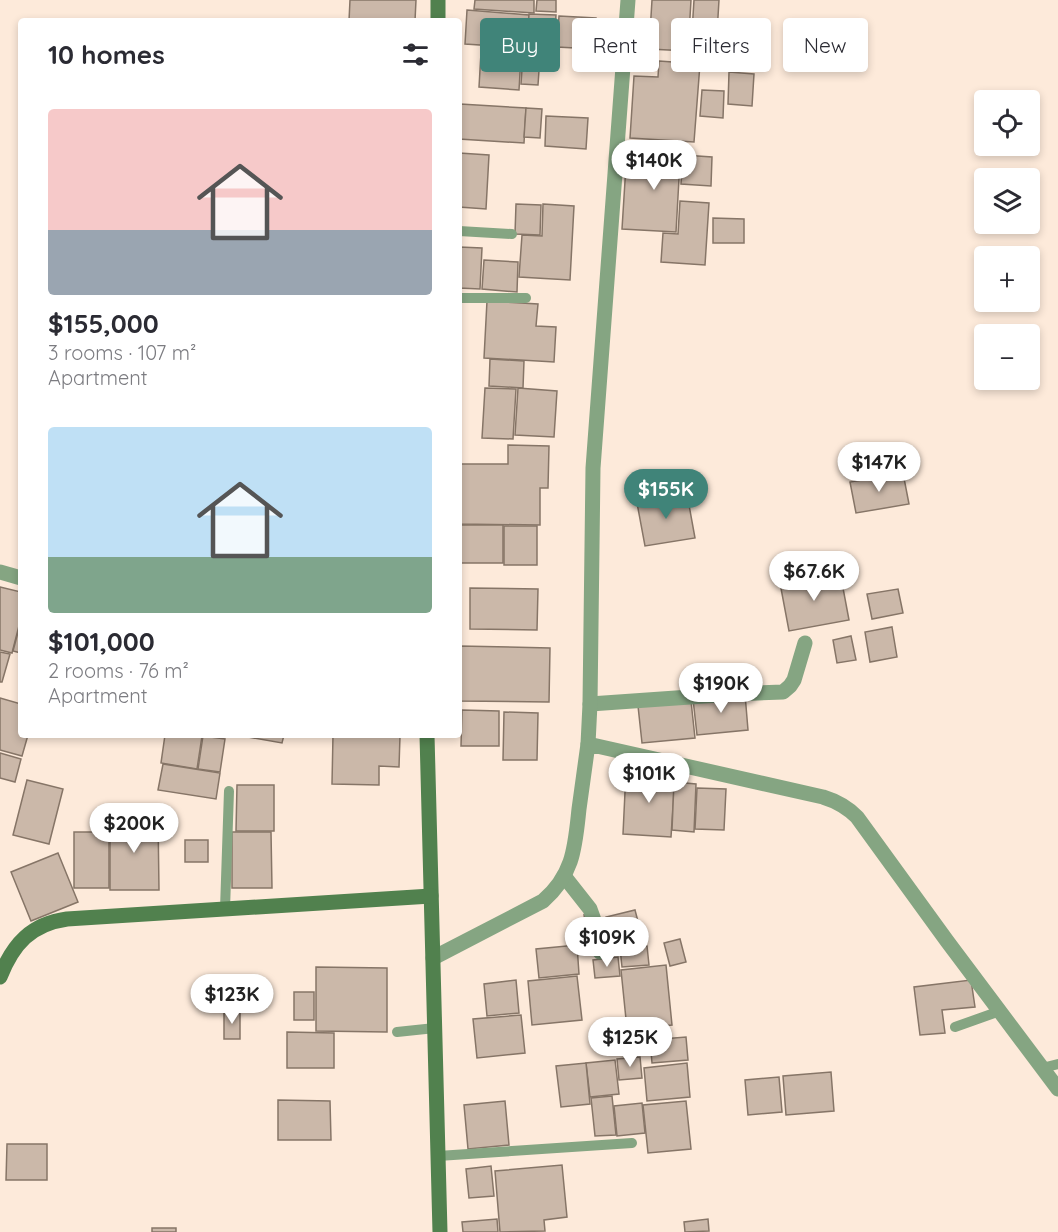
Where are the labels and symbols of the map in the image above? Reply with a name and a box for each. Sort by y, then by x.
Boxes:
pin: $140K [612,140,696,191]
pin: $147K [837,442,921,493]
pin: $155K [624,469,708,520]
pin: $67.6K [765,551,863,602]
pin: $190K [679,663,763,714]
pin: $101K [607,753,691,804]
pin: $200K [92,803,176,854]
pin: $109K [565,917,649,968]
pin: $123K [190,974,274,1025]
pin: $125K [588,1017,672,1068]

